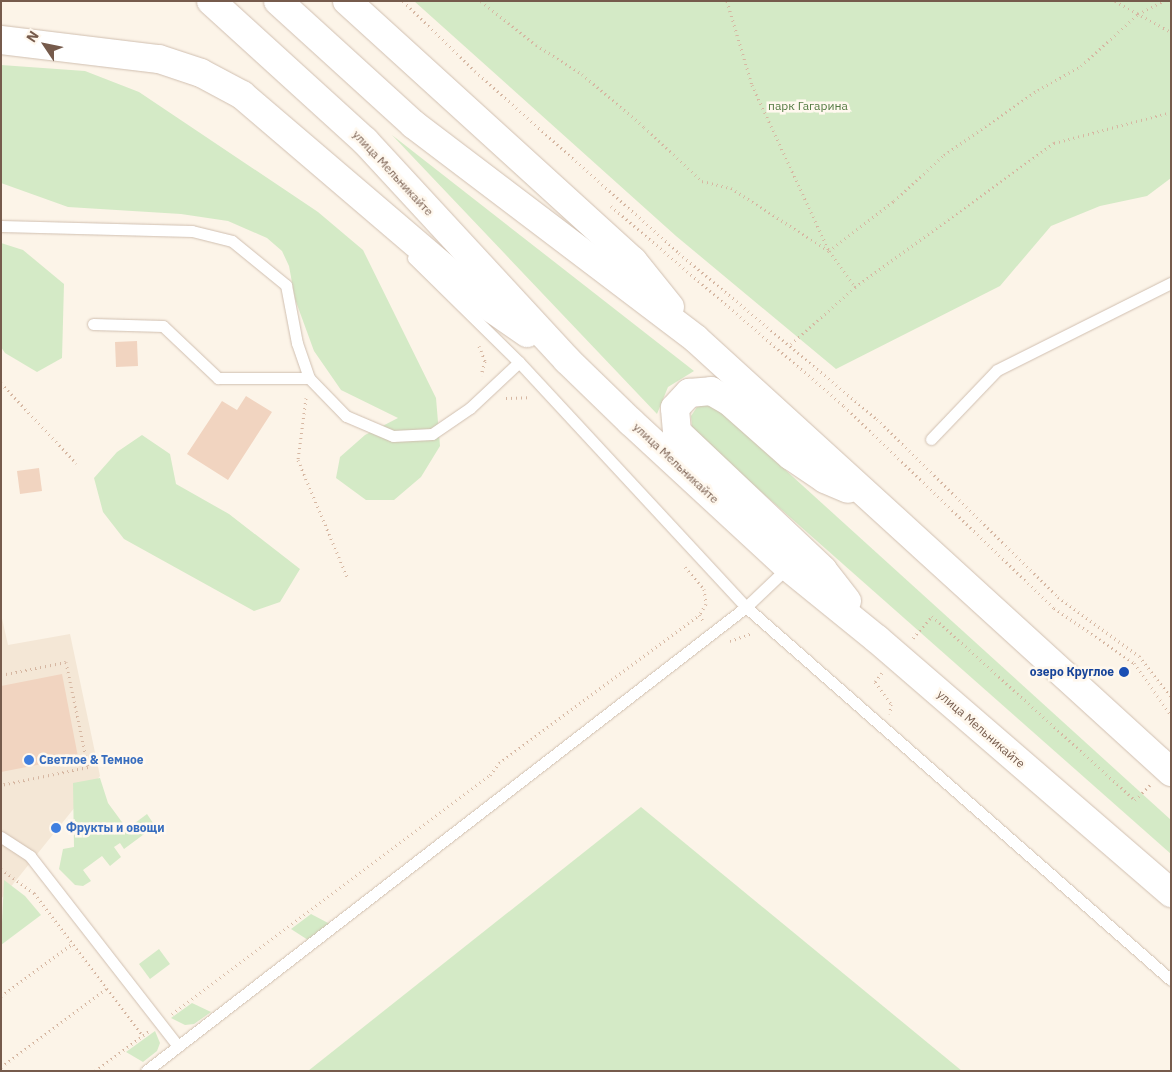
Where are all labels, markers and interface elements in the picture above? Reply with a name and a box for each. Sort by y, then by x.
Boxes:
north arrow [20,20,70,70]
text: N [22,27,43,46]
park label: парк Гагарина [768,99,848,113]
street label: улица Мельникайте [350,127,436,219]
street label: улица Мельникайте [630,420,722,506]
place label: озеро Круглое [1030,665,1114,679]
marker: озеро Круглое [1118,666,1130,678]
street label: улица Мельникайте [934,687,1028,771]
place label: Светлое & Темное [39,753,144,767]
marker: Светлое & Темное [23,754,35,766]
place label: Фрукты и овощи [66,821,164,835]
marker: Фрукты и овощи [50,822,62,834]

